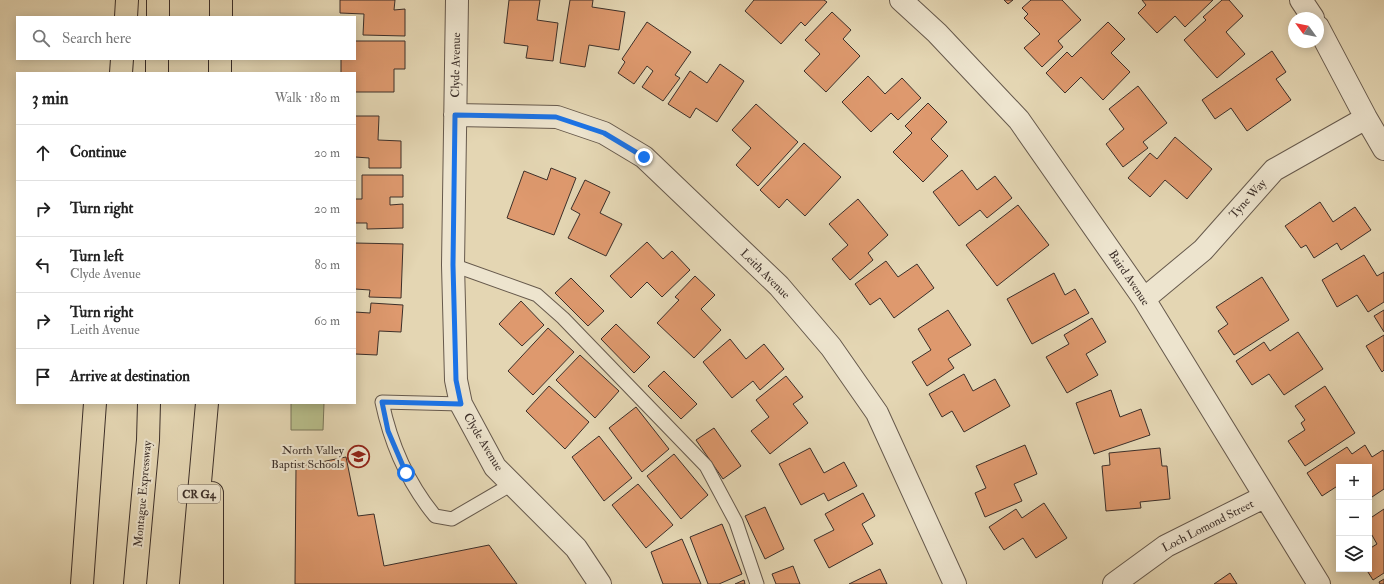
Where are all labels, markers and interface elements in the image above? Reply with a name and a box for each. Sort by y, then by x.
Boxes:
north arrow [1288,12,1324,48]
search box [16,16,356,60]
icon: search [30,27,52,49]
text: Search here [62,29,131,48]
street label: Clyde Avenue [448,32,464,98]
text: 3 min [32,88,69,109]
text: Walk · 180 m [275,90,340,106]
icon: ahead [32,142,54,164]
text: Continue [70,143,126,162]
text: 20 m [314,145,340,161]
route end [635,148,653,166]
street label: Tyne Way [1226,176,1270,222]
icon: right [32,198,54,220]
text: Turn right [70,199,133,218]
text: 20 m [314,201,340,217]
street label: Leith Avenue [737,246,793,302]
text: Turn left [70,247,124,266]
street label: Baird Avenue [1105,247,1153,309]
icon: left [32,254,54,276]
text: 80 m [314,257,340,273]
text: Clyde Avenue [70,266,141,282]
text: Turn right [70,303,133,322]
icon: right [32,310,54,332]
text: 60 m [314,313,340,329]
text: Leith Avenue [70,322,140,338]
icon: arrive [32,366,54,388]
text: Arrive at destination [70,367,190,386]
street label: Clyde Avenue [460,410,506,474]
street label: Montague Expressway [131,439,155,548]
place label: North Valley Baptist Schools [271,443,345,472]
school or university icon: North Valley Baptist Schools [346,444,372,470]
route start [397,464,415,482]
map controls [1336,464,1372,572]
button: + [1336,464,1372,500]
road number: CR G4 [178,485,220,503]
street label: Loch Lomond Street [1159,496,1257,556]
button: − [1336,500,1372,536]
button: layers [1336,536,1372,572]

